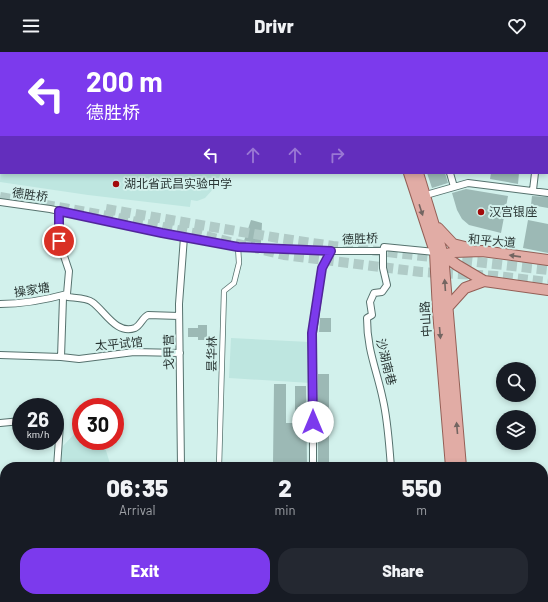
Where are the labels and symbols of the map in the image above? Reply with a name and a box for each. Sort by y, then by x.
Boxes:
place label: 湖北省武昌实验中学 [124,176,232,190]
marker: 湖北省武昌实验中学 [111,179,121,189]
street label: 德胜桥 [11,185,49,203]
one-way arrow [418,204,424,216]
place label: 汉宫银座 [489,204,537,218]
marker: 汉宫银座 [476,207,486,217]
pin [42,224,76,258]
street label: 德胜桥 [342,230,378,246]
street label: 和平大道 [468,231,517,249]
one-way arrow [509,253,521,259]
street label: 操家塘 [13,279,51,299]
one-way arrow [442,279,449,291]
street label: 中山路 [417,301,433,338]
one-way arrow [436,327,443,339]
street label: 太平试馆 [94,334,143,352]
street label: 戈甲营 [161,334,175,370]
street label: 昙华林 [204,336,218,372]
street label: 沙湖南巷 [374,337,400,387]
speed limit sign: 30 [72,398,124,450]
position arrow [292,401,334,443]
one-way arrow [454,422,461,434]

